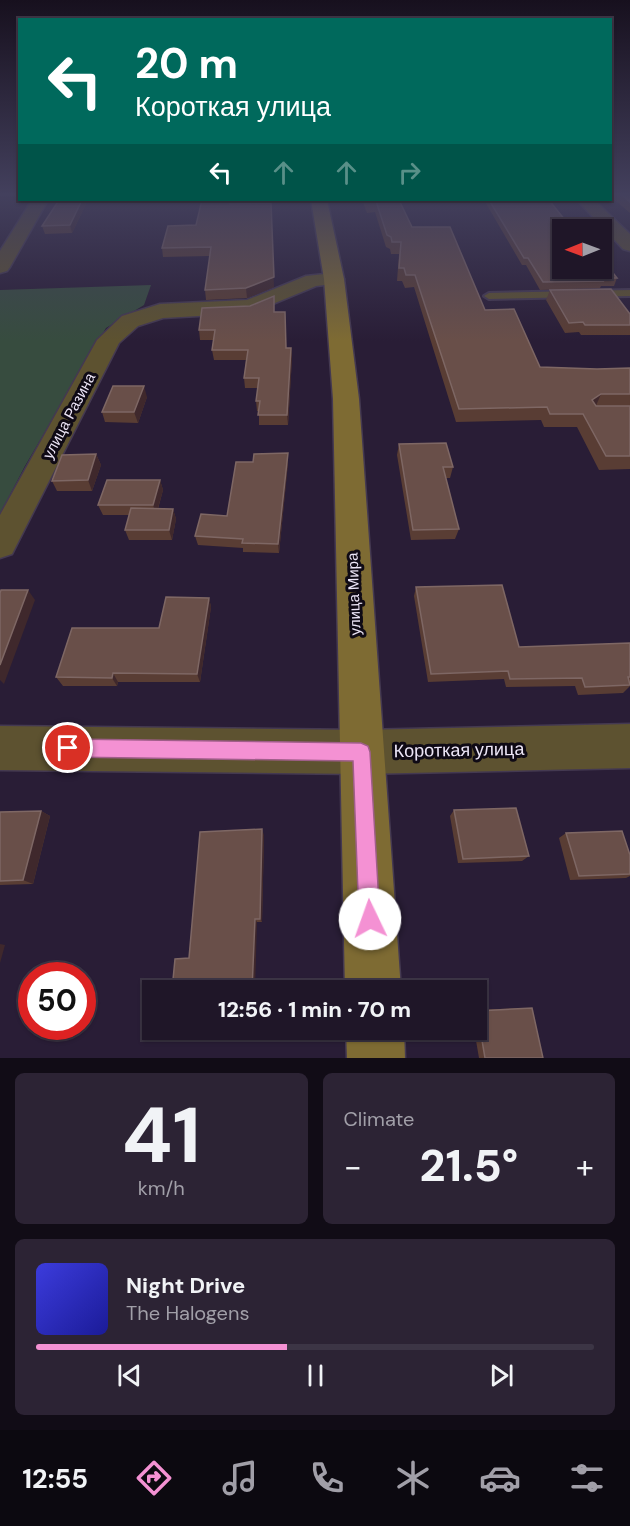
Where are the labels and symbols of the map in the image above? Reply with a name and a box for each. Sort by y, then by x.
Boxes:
north arrow [552,219,612,279]
street label: улица Разина [38,369,100,463]
street label: улица Мира [343,552,365,636]
pin [42,722,93,773]
street label: Короткая улица [393,737,526,763]
position arrow [338,887,402,951]
speed limit sign: 50 [18,962,96,1040]

